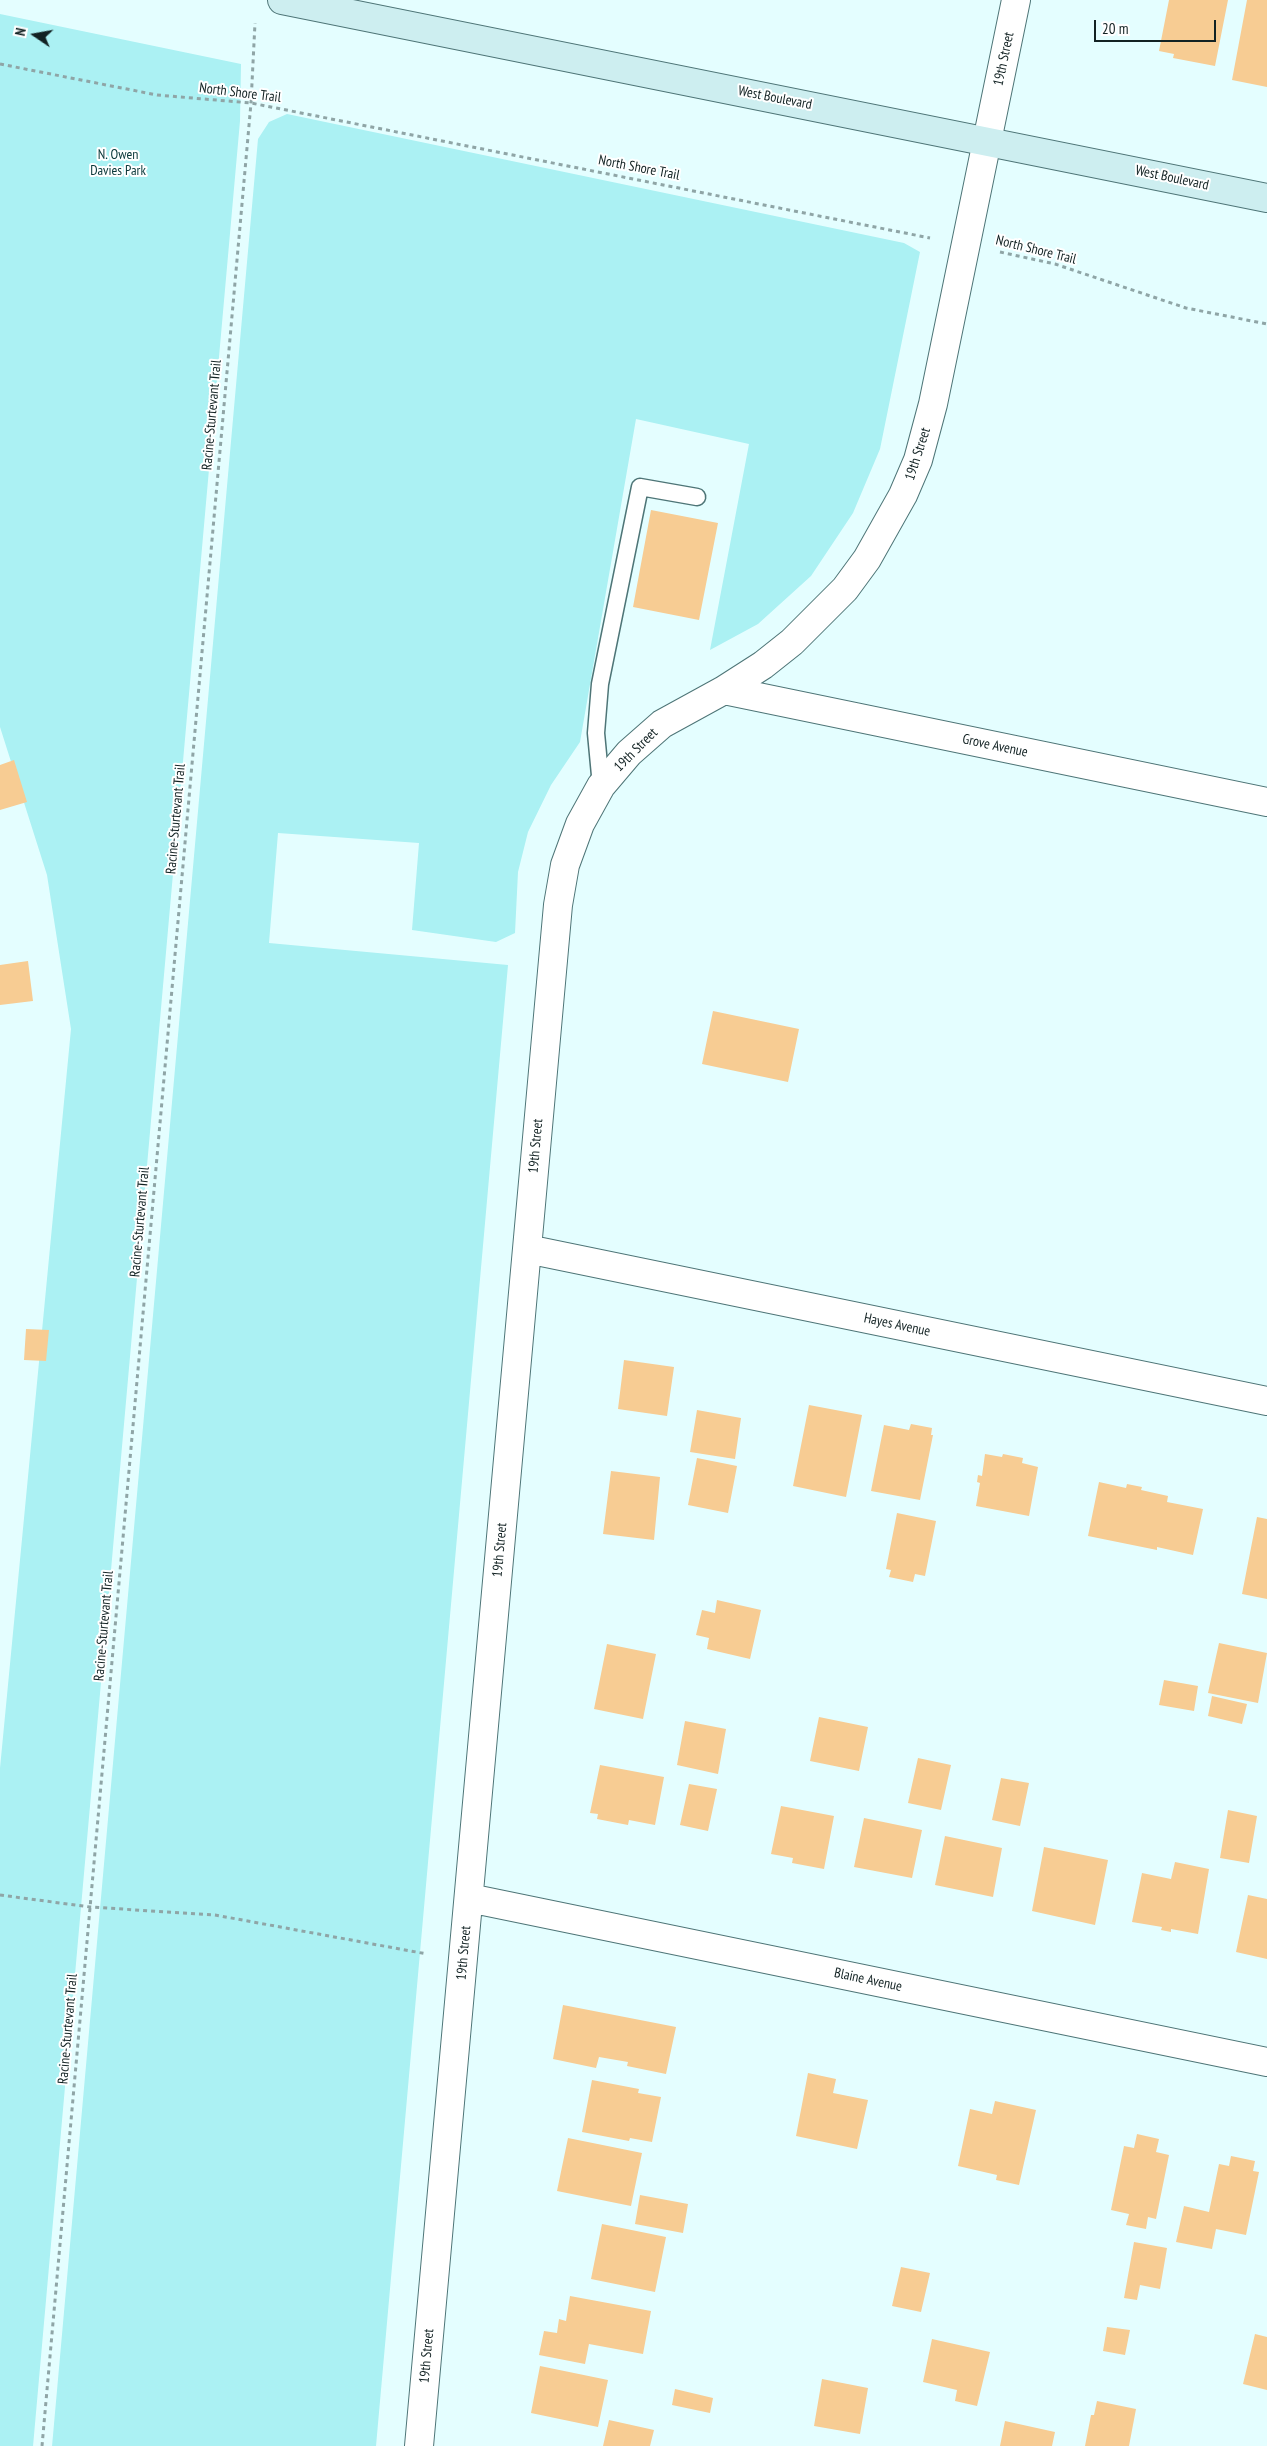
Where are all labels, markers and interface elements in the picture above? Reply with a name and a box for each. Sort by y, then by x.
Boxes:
north arrow [10,10,60,60]
scale bar [1097,10,1220,42]
text: 20 m [1102,19,1128,38]
text: N [11,26,30,37]
street label: 19th Street [990,31,1018,87]
street label: North Shore Trail [198,80,282,106]
street label: West Boulevard [737,83,813,113]
park label: N. Owen Davies Park [90,147,146,180]
street label: North Shore Trail [597,152,681,184]
street label: West Boulevard [1134,162,1210,194]
street label: North Shore Trail [994,232,1078,268]
street label: Racine-Sturtevant Trail [199,359,225,471]
street label: 19th Street [902,425,934,483]
street label: 19th Street [611,725,661,775]
street label: Grove Avenue [961,731,1029,761]
street label: Racine-Sturtevant Trail [163,763,189,875]
street label: 19th Street [525,1118,547,1174]
street label: Racine-Sturtevant Trail [127,1166,153,1278]
street label: Hayes Avenue [862,1310,932,1340]
street label: 19th Street [489,1522,511,1578]
street label: Racine-Sturtevant Trail [91,1570,117,1682]
street label: 19th Street [453,1925,475,1981]
street label: Blaine Avenue [833,1965,903,1995]
street label: Racine-Sturtevant Trail [55,1973,81,2085]
street label: 19th Street [416,2328,438,2384]

